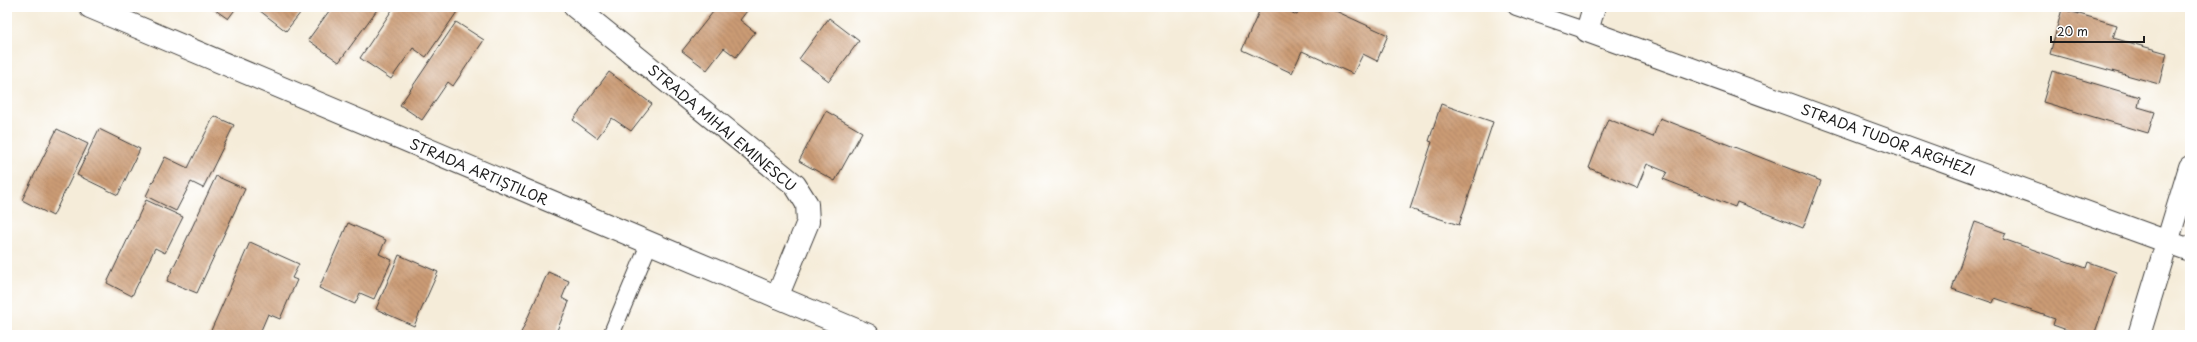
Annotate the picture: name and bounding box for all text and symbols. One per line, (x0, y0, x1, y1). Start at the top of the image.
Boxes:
scale bar (2051, 18, 2144, 44)
text: 20 m (2057, 22, 2088, 40)
street label: STRADA MIHAI EMINESCU (644, 59, 801, 196)
street label: STRADA TUDOR ARGHEZI (1798, 98, 1978, 181)
street label: STRADA ARTIȘTILOR (406, 133, 552, 210)

